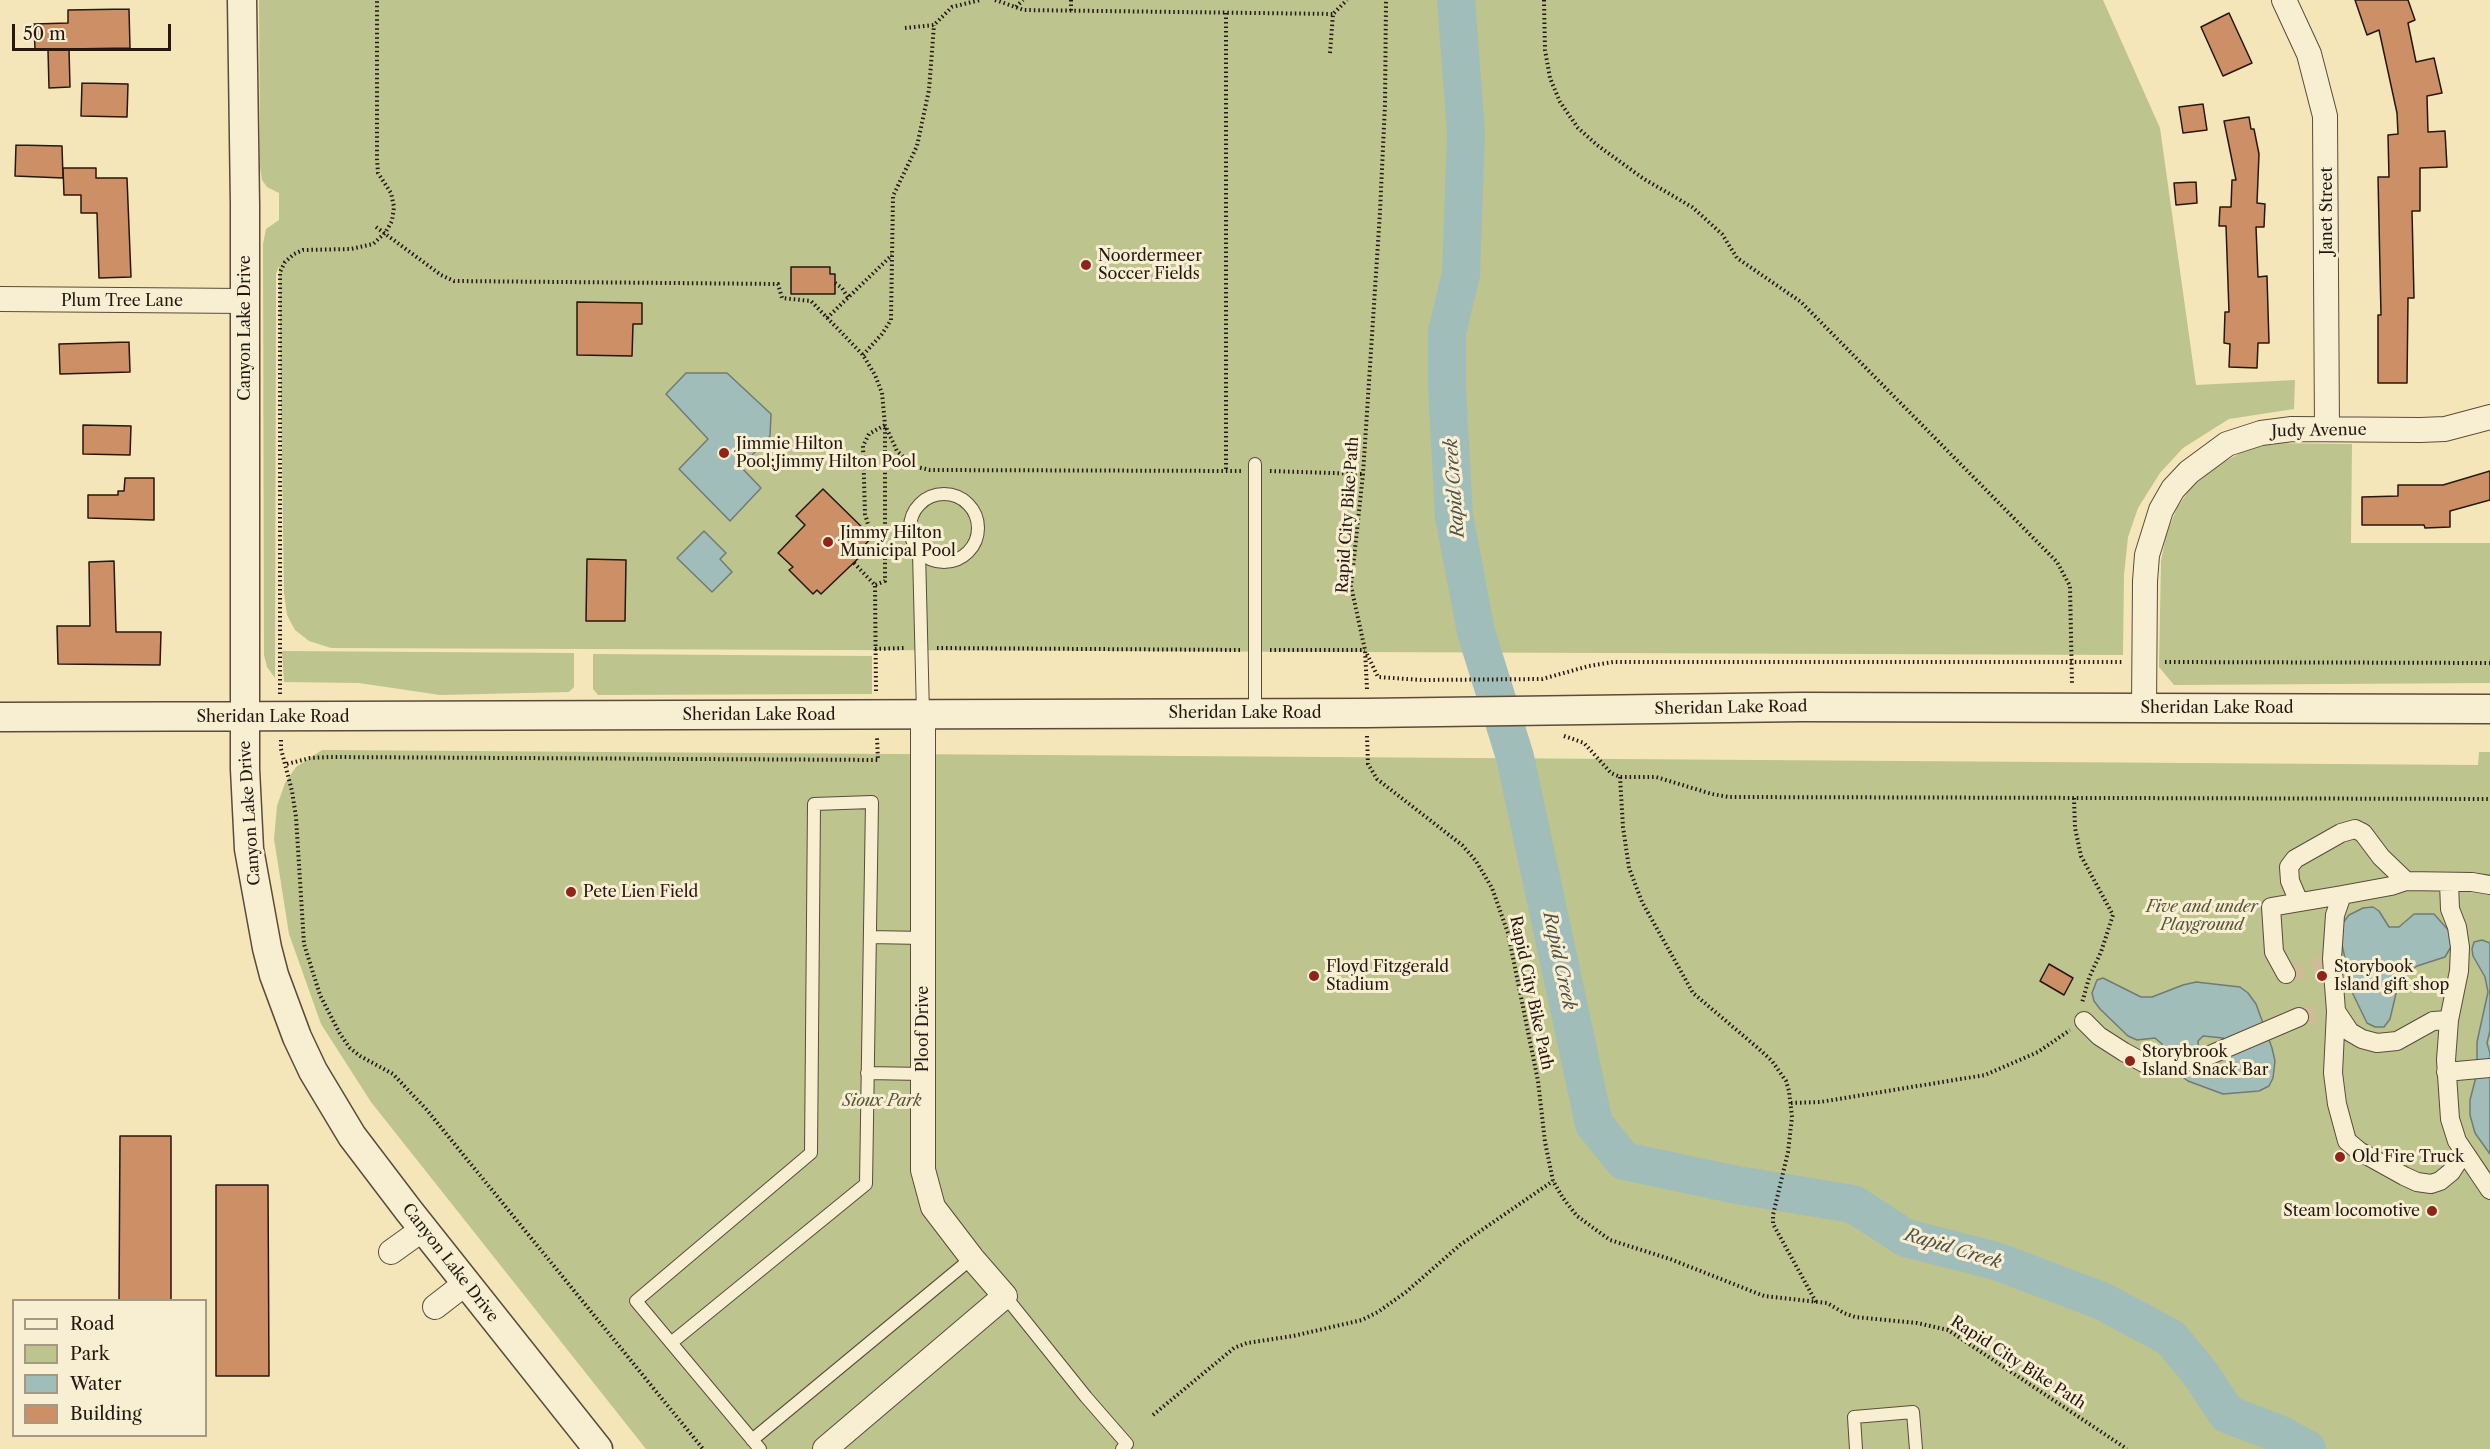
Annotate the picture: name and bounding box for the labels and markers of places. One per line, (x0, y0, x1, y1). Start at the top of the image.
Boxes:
place label: Noordermeer Soccer Fields (1098, 246, 1202, 284)
marker: Noordermeer Soccer Fields (1079, 258, 1093, 272)
place label: Jimmie Hilton Pool;Jimmy Hilton Pool (736, 434, 916, 472)
marker: Jimmie Hilton Pool;Jimmy Hilton Pool (717, 446, 731, 460)
place label: Jimmy Hilton Municipal Pool (840, 523, 956, 561)
marker: Jimmy Hilton Municipal Pool (821, 535, 835, 549)
place label: Pete Lien Field (583, 882, 698, 902)
marker: Pete Lien Field (564, 885, 578, 899)
place label: Floyd Fitzgerald Stadium (1326, 957, 1449, 995)
place label: Storybook Island gift shop (2334, 957, 2449, 995)
marker: Floyd Fitzgerald Stadium (1307, 969, 1321, 983)
marker: Storybook Island gift shop (2315, 969, 2329, 983)
place label: Storybrook Island Snack Bar (2142, 1042, 2268, 1080)
marker: Storybrook Island Snack Bar (2123, 1054, 2137, 1068)
place label: Old Fire Truck (2352, 1147, 2464, 1167)
marker: Old Fire Truck (2333, 1150, 2347, 1164)
place label: Steam locomotive (2283, 1201, 2420, 1221)
marker: Steam locomotive (2425, 1204, 2439, 1218)

